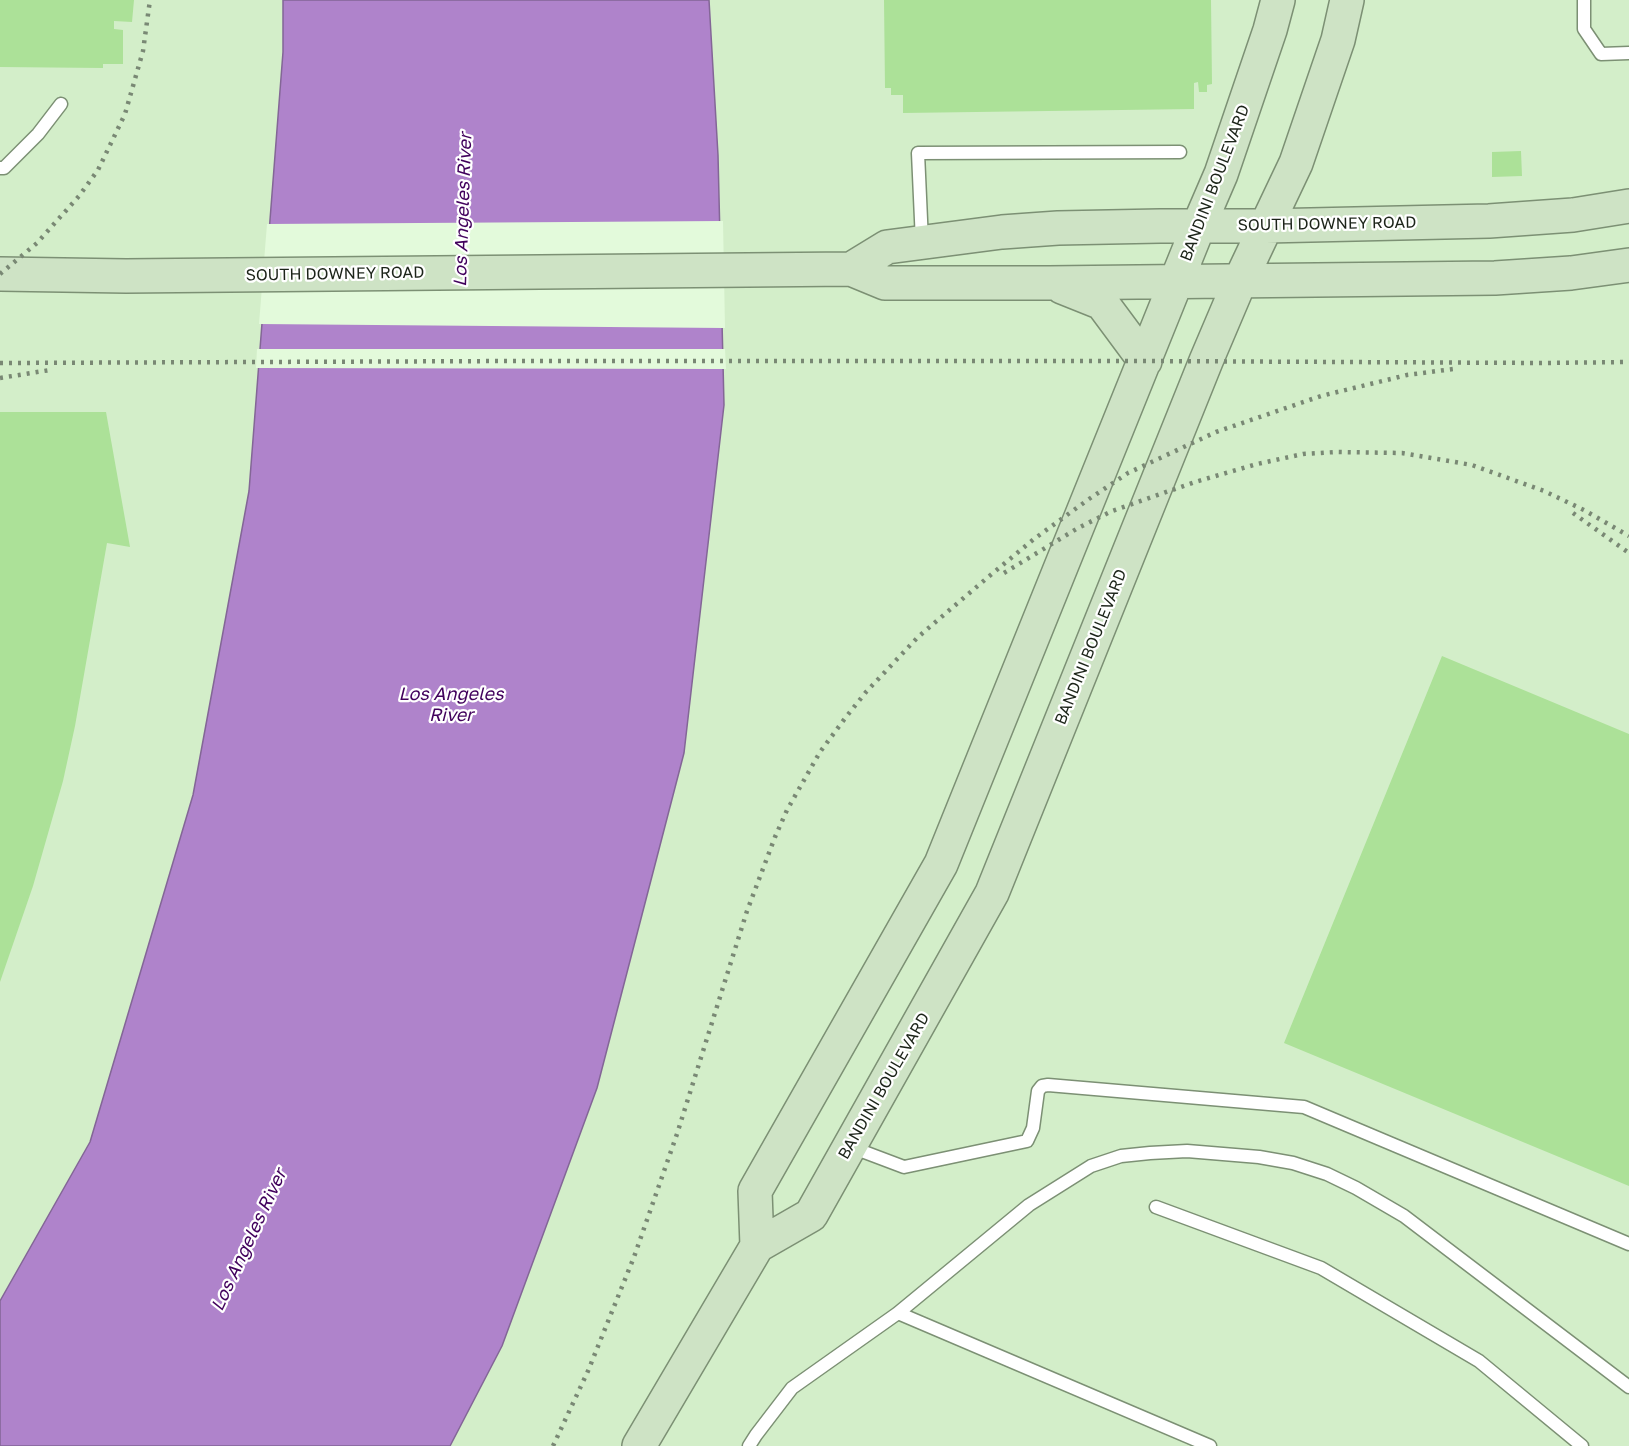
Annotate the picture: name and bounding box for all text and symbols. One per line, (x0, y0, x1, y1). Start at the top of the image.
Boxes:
street label: BANDINI BOULEVARD (1176, 102, 1254, 264)
water label: Los Angeles River (450, 133, 476, 287)
street label: SOUTH DOWNEY ROAD (1237, 213, 1417, 235)
street label: SOUTH DOWNEY ROAD (245, 263, 425, 285)
street label: BANDINI BOULEVARD (1051, 566, 1131, 728)
water label: Los Angeles River (398, 683, 504, 726)
street label: BANDINI BOULEVARD (834, 1009, 934, 1163)
water label: Los Angeles River (207, 1166, 291, 1314)

